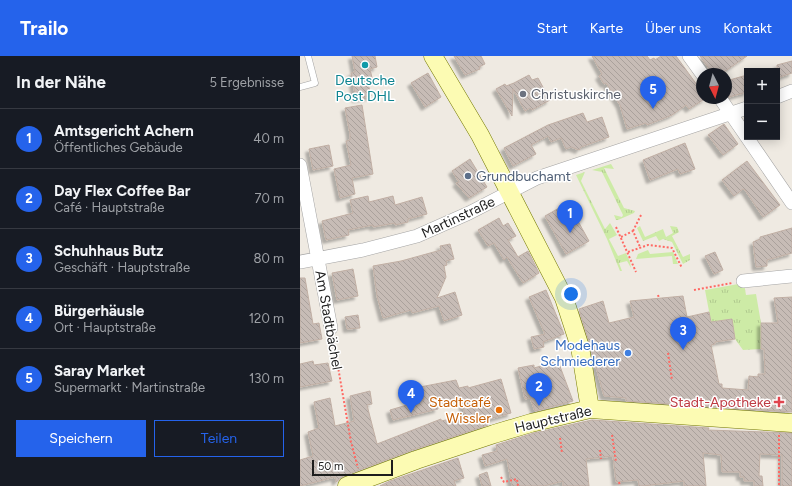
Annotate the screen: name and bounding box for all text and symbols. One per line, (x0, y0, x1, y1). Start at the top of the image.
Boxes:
text: Trailo (20, 17, 68, 40)
text: Start (537, 20, 568, 37)
text: Karte (590, 20, 623, 37)
text: Über uns (645, 20, 701, 37)
text: Kontakt (723, 20, 772, 37)
marker: Deutsche Post DHL (360, 60, 370, 70)
north arrow (696, 68, 732, 104)
map controls (744, 68, 780, 140)
button: + (744, 68, 780, 104)
text: In der Nähe (16, 72, 106, 92)
place label: Deutsche Post DHL (335, 72, 395, 105)
text: 5 Ergebnisse (209, 75, 284, 90)
pin: 5 (640, 76, 666, 109)
place label: Christuskirche (531, 86, 621, 103)
marker: Christuskirche (518, 89, 528, 99)
button: − (744, 104, 780, 140)
text: Amtsgericht Achern (54, 122, 194, 140)
text: 1 (26, 131, 32, 146)
text: 40 m (253, 131, 284, 146)
text: Öffentliches Gebäude (54, 140, 183, 155)
place label: Grundbuchamt (476, 168, 571, 185)
marker: Grundbuchamt (463, 171, 473, 181)
text: Day Flex Coffee Bar (54, 182, 190, 200)
text: 2 (25, 191, 33, 206)
text: 70 m (254, 191, 284, 206)
street label: Martinstraße (419, 193, 498, 242)
text: Café · Hauptstraße (54, 200, 164, 215)
pin: 1 (557, 200, 583, 233)
text: Schuhhaus Butz (54, 242, 163, 260)
text: 3 (25, 251, 33, 266)
text: 80 m (253, 251, 284, 266)
text: Geschäft · Hauptstraße (54, 260, 190, 275)
street label: Am Stadtbächel (311, 269, 346, 371)
your location (561, 284, 581, 304)
text: Bürgerhäusle (54, 302, 144, 320)
text: 4 (25, 311, 33, 326)
text: 120 m (249, 311, 284, 326)
pin: 3 (670, 317, 696, 350)
text: Ort · Hauptstraße (54, 320, 156, 335)
place label: Modehaus Schmiederer (540, 337, 620, 370)
marker: Modehaus Schmiederer (623, 348, 633, 358)
text: Saray Market (54, 362, 145, 380)
text: 5 (25, 371, 33, 386)
text: 130 m (249, 371, 284, 386)
pin: 2 (526, 373, 552, 406)
text: Supermarkt · Martinstraße (54, 380, 205, 395)
pin: 4 (398, 380, 424, 413)
place label: Stadtcafé Wissler (429, 394, 491, 427)
place label: Stadt-Apotheke (670, 394, 771, 411)
marker: Stadt-Apotheke (774, 397, 784, 407)
street label: Hauptstraße (513, 402, 593, 437)
marker: Stadtcafé Wissler (494, 405, 504, 415)
button: Speichern (16, 420, 146, 457)
button: Teilen (154, 420, 284, 457)
scale bar (312, 458, 393, 477)
text: 50 m (318, 460, 343, 473)

